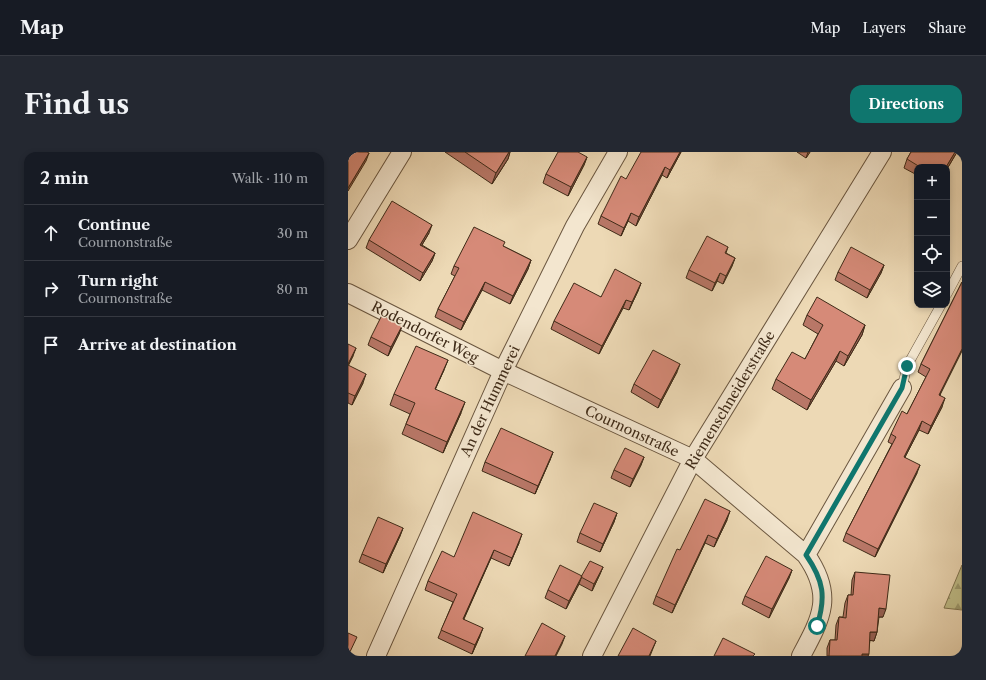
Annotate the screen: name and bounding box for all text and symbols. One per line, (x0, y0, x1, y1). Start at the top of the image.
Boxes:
text: Map (20, 16, 64, 39)
text: Map (810, 19, 840, 37)
text: Layers (862, 19, 906, 37)
text: Share (928, 19, 966, 37)
button: Directions (850, 85, 962, 123)
text: Find us (24, 87, 129, 121)
map controls (914, 164, 950, 308)
button: + (914, 164, 950, 200)
text: 2 min (40, 168, 89, 188)
text: Walk · 110 m (232, 170, 308, 186)
button: − (914, 200, 950, 236)
text: Continue (78, 215, 150, 234)
icon: ahead (40, 222, 62, 244)
text: 30 m (277, 225, 308, 241)
text: Cournonstraße (78, 234, 172, 250)
button: locate (914, 236, 950, 272)
text: Turn right (78, 271, 158, 290)
button: layers (914, 272, 950, 308)
icon: right (40, 278, 62, 300)
text: 80 m (276, 281, 308, 297)
text: Cournonstraße (78, 290, 172, 306)
street label: Rodendorfer Weg (368, 297, 482, 367)
street label: Riemenschneiderstraße (681, 327, 779, 473)
icon: arrive (40, 334, 62, 356)
text: Arrive at destination (78, 335, 237, 354)
street label: An der Hummerei (456, 342, 524, 460)
route end (898, 357, 916, 375)
street label: Cournonstraße (582, 401, 682, 461)
route start (808, 617, 826, 635)

